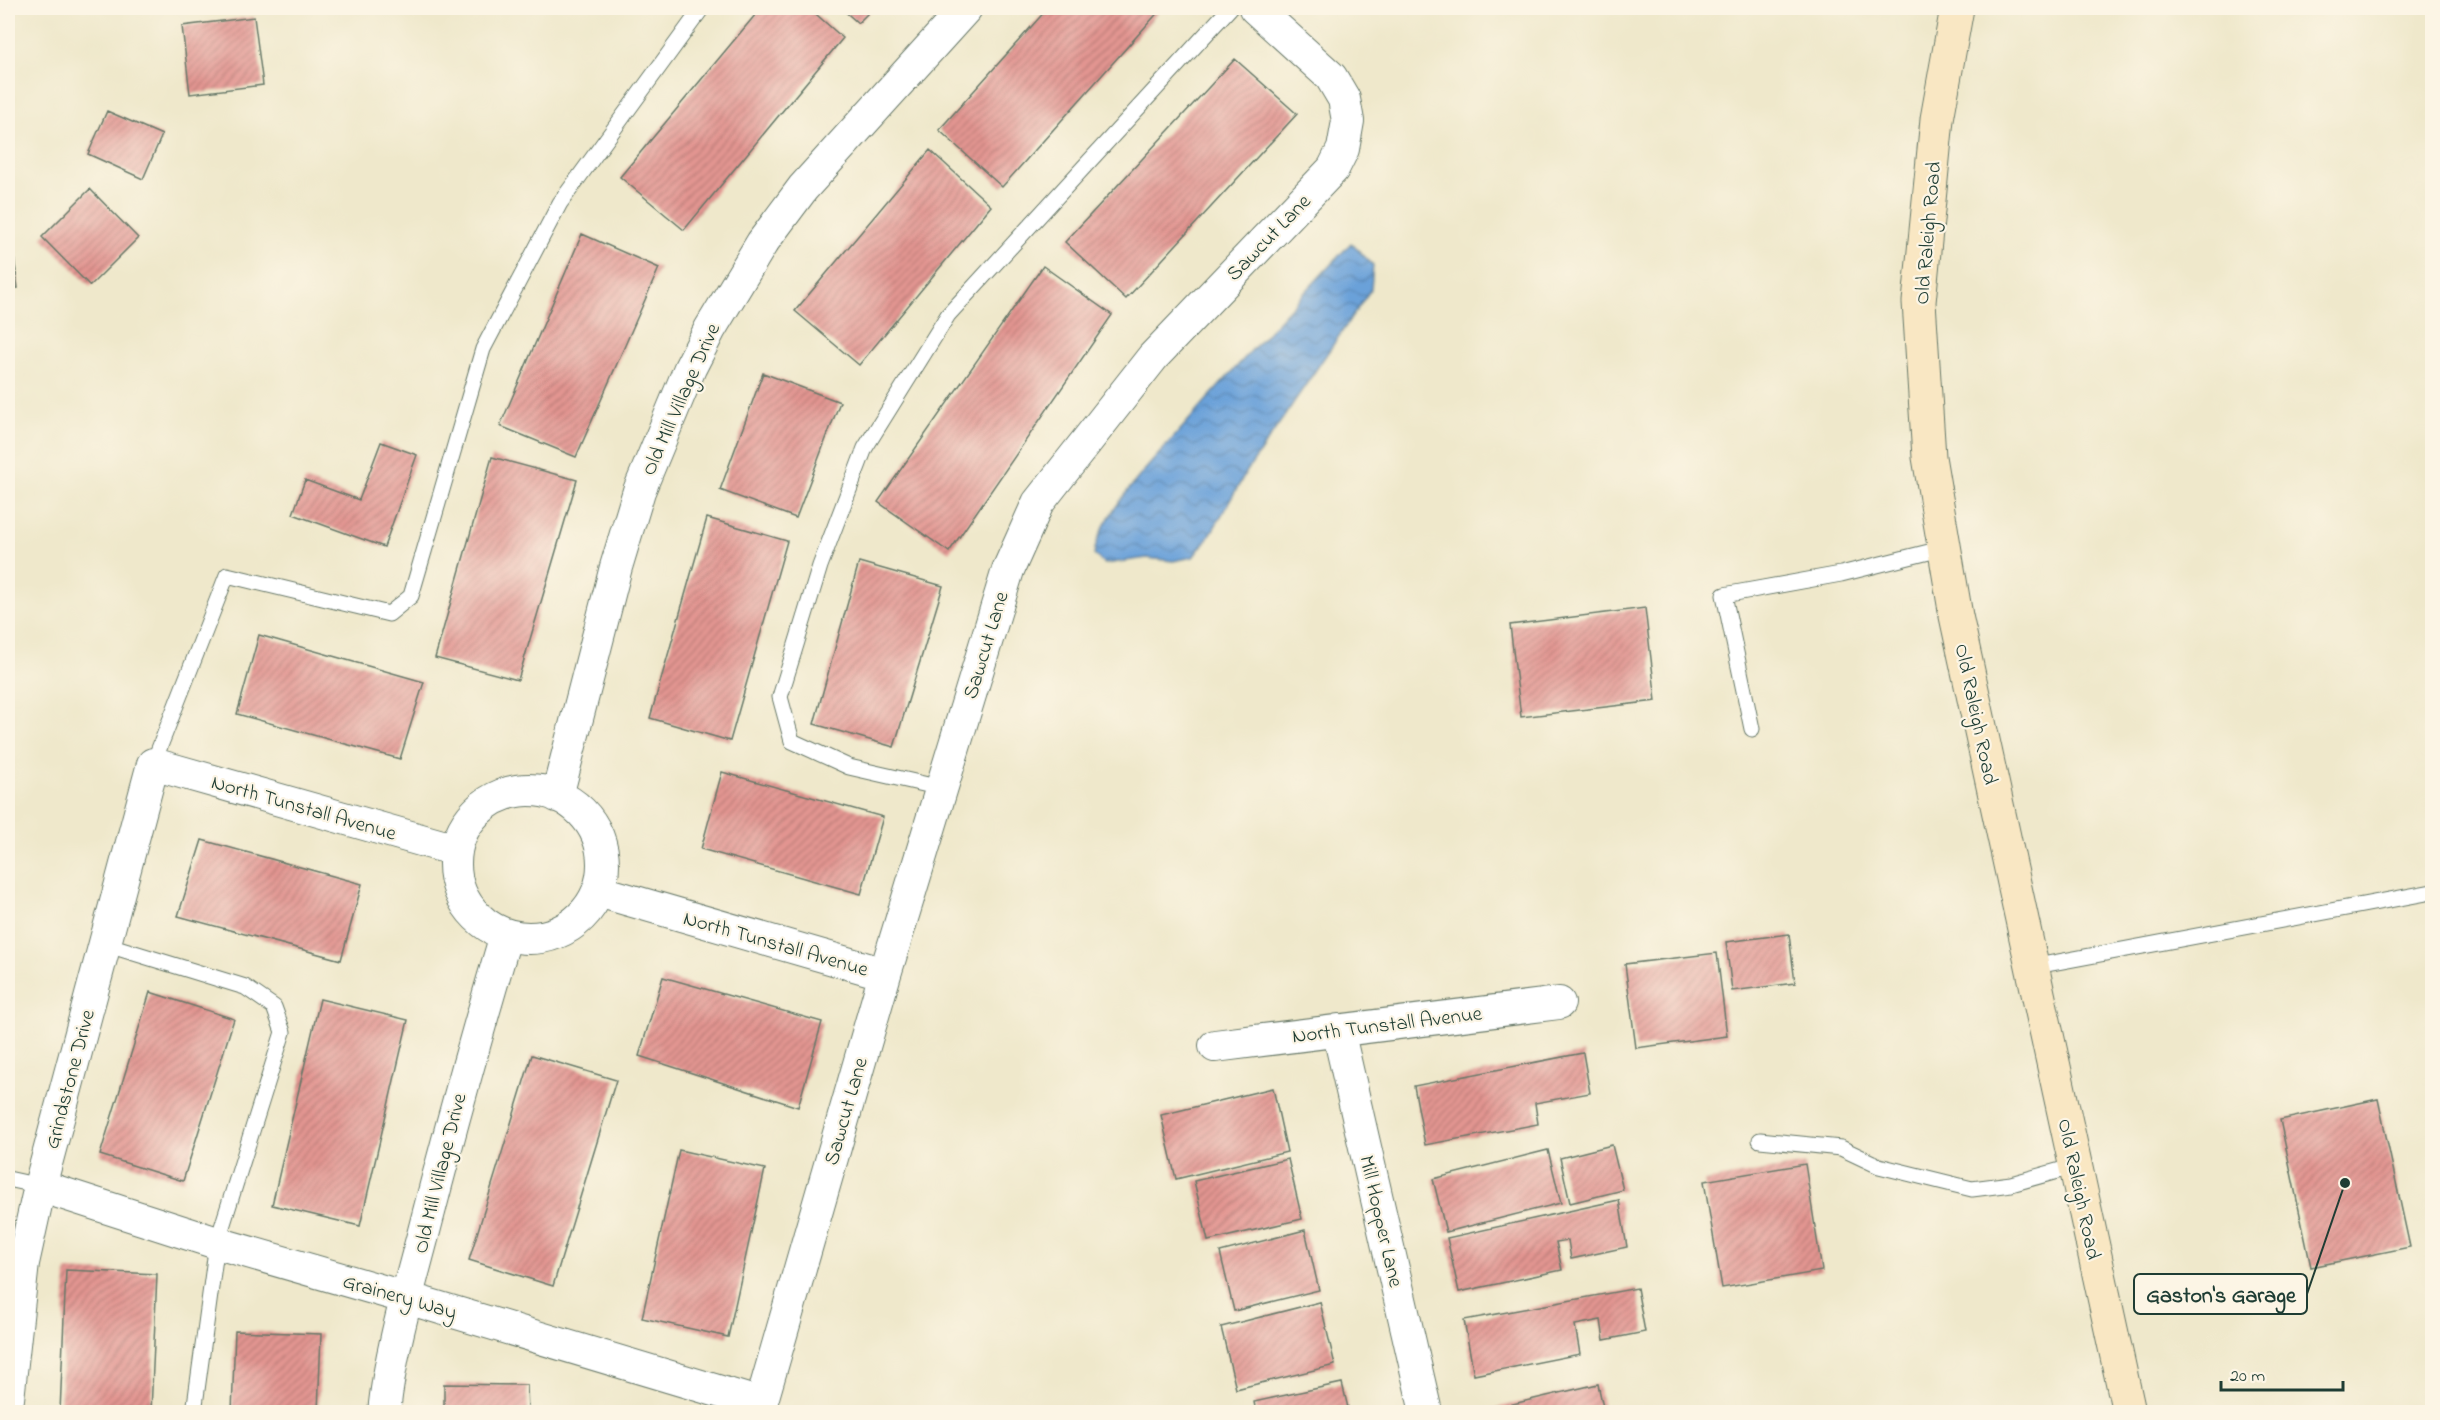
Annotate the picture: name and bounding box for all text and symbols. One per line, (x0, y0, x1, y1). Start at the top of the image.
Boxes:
street label: Old Raleigh Road (1908, 160, 1952, 306)
street label: Sawcut Lane (1220, 188, 1319, 289)
street label: Old Mill Village Drive (635, 318, 731, 482)
street label: Sawcut Lane (956, 588, 1018, 703)
street label: Old Raleigh Road (1943, 641, 2005, 788)
street label: North Tunstall Avenue (207, 768, 400, 850)
street label: North Tunstall Avenue (679, 904, 872, 986)
street label: North Tunstall Avenue (1291, 999, 1485, 1053)
street label: Grindstone Drive (38, 1006, 104, 1153)
street label: Sawcut Lane (817, 1054, 877, 1169)
street label: Old Mill Village Drive (407, 1090, 477, 1257)
street label: Old Raleigh Road (2046, 1116, 2108, 1263)
street label: Mill Hopper Lane (1350, 1152, 1410, 1291)
street label: Grainery Way (338, 1267, 460, 1330)
callout: Gaston's Garage (2134, 1274, 2307, 1314)
text: Gaston's Garage (2146, 1281, 2297, 1314)
scale bar (2221, 1354, 2342, 1392)
text: 20 m (2230, 1364, 2265, 1390)

